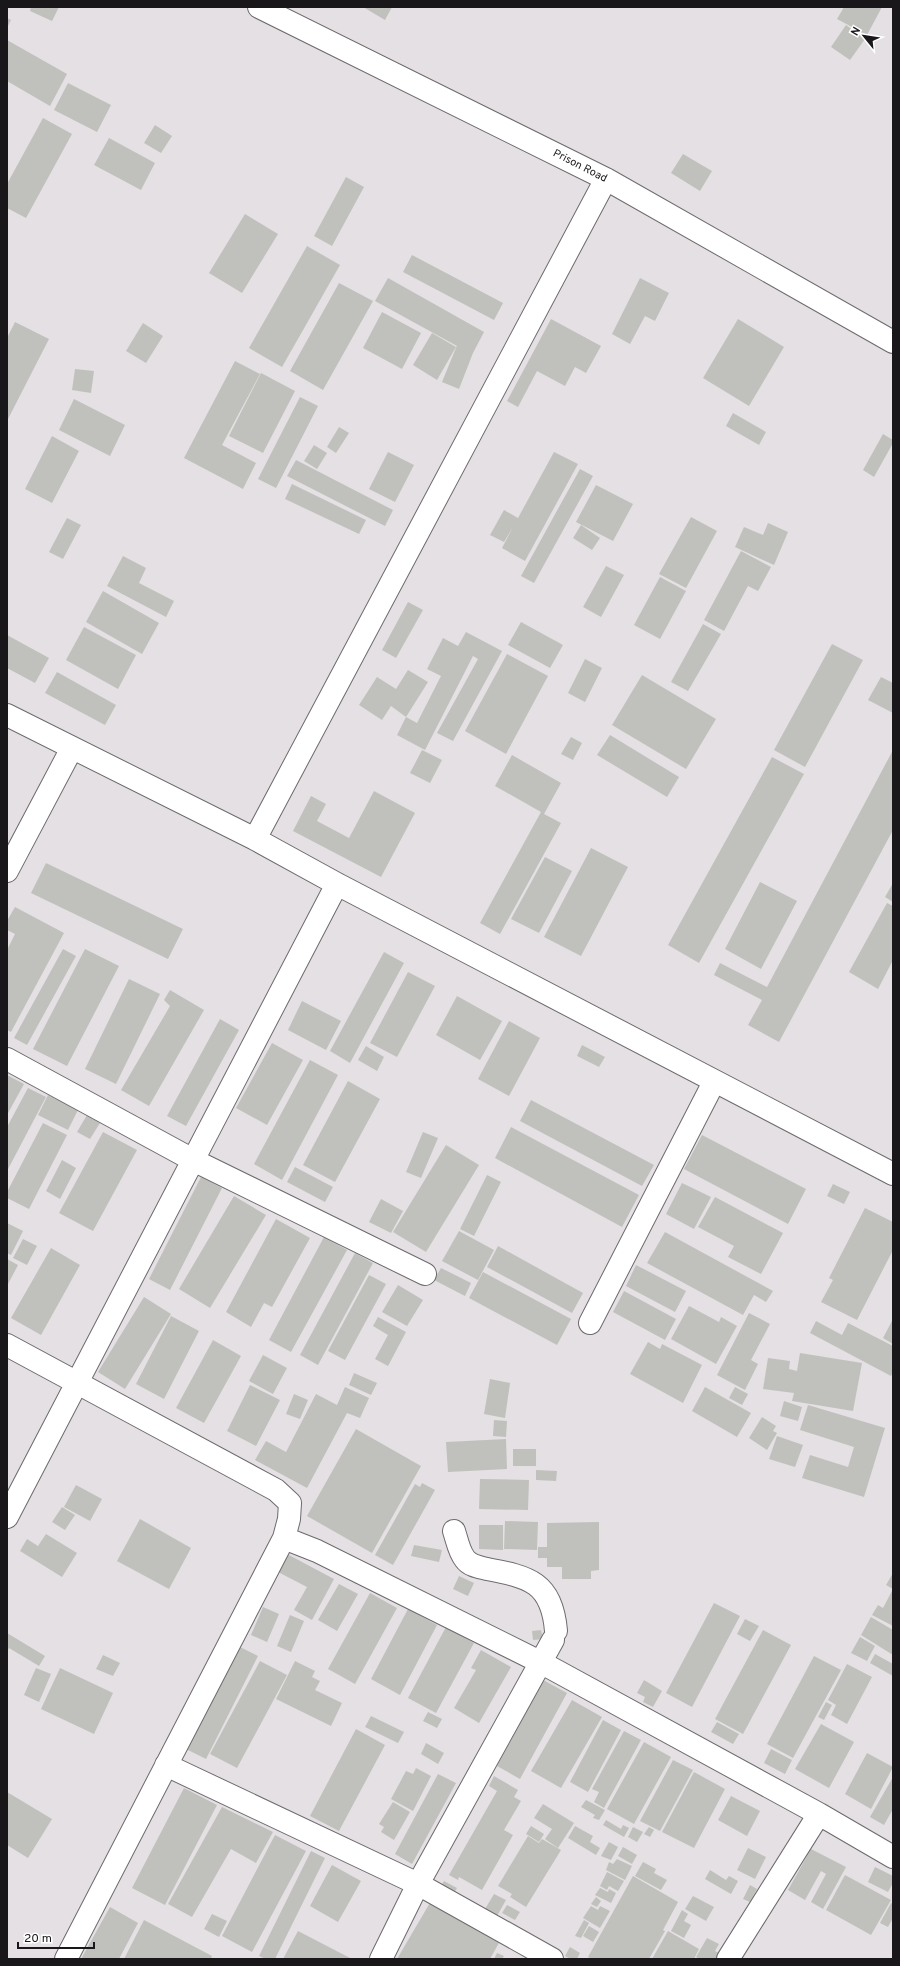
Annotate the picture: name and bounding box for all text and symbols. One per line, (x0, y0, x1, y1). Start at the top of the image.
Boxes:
north arrow (844, 16, 884, 56)
text: N (848, 25, 864, 38)
street label: Prison Road (550, 146, 610, 186)
scale bar (18, 1924, 94, 1950)
text: 20 m (24, 1931, 52, 1947)

